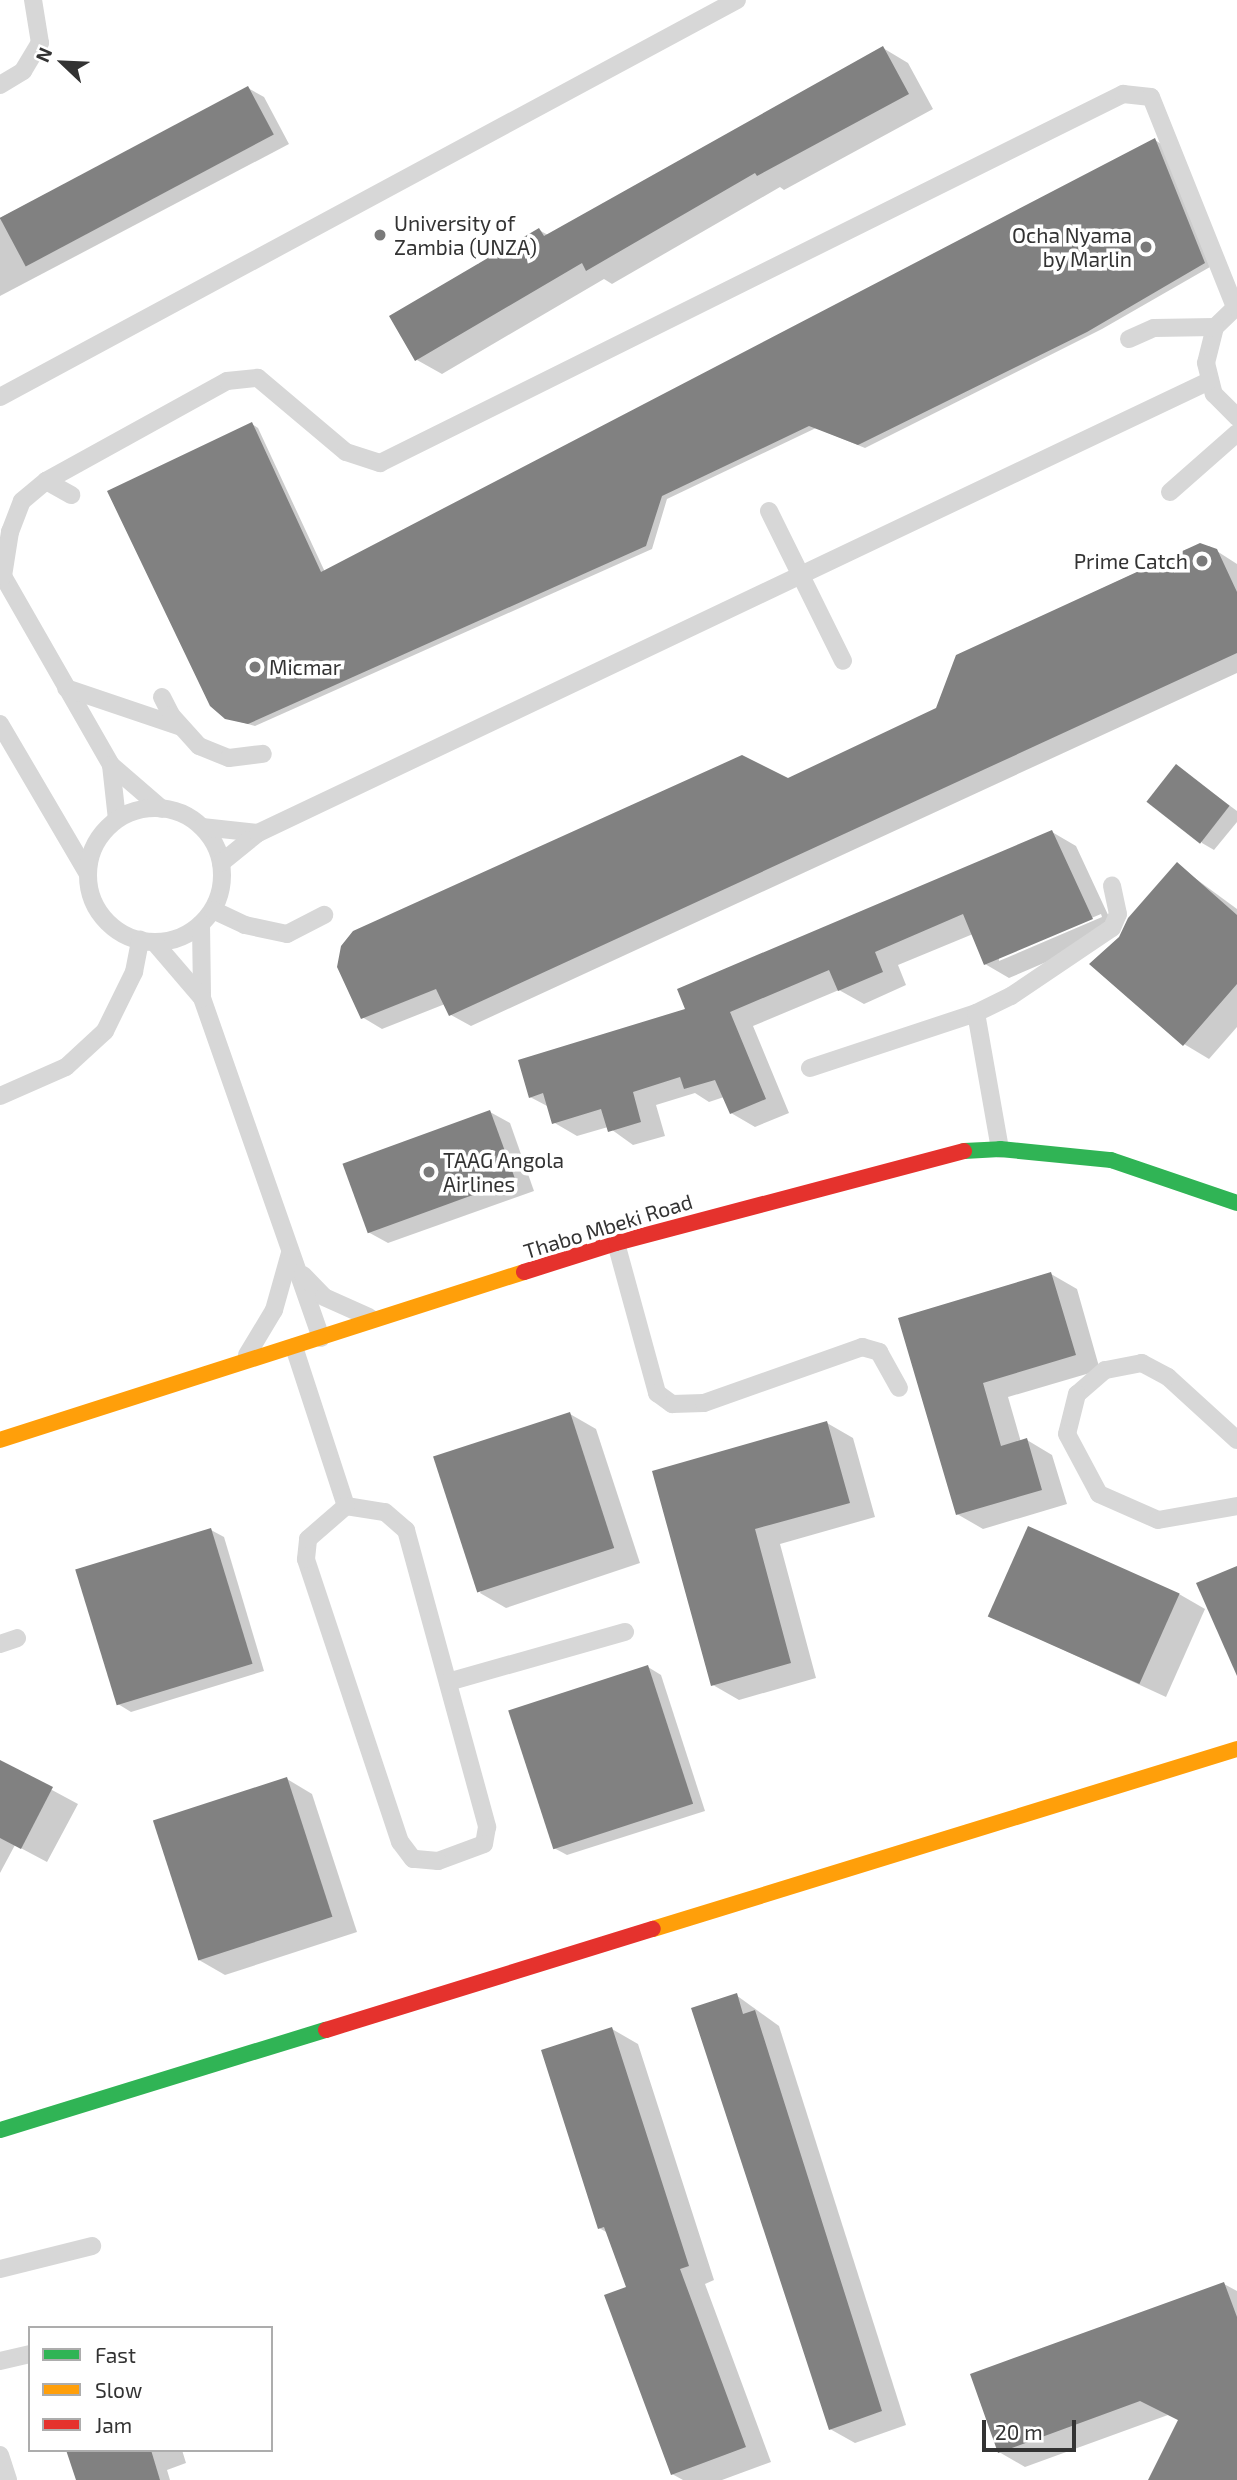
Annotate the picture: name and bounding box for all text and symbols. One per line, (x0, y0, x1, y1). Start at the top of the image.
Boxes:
north arrow (28, 28, 98, 98)
text: N (30, 44, 56, 65)
place label: University of Zambia (UNZA) (394, 210, 537, 260)
place label: Ocha Nyama by Marlin (1012, 222, 1132, 272)
marker: University of Zambia (UNZA) (372, 227, 388, 243)
marker: Ocha Nyama by Marlin (1138, 239, 1154, 255)
place label: Prime Catch (1074, 548, 1188, 574)
marker: Prime Catch (1194, 553, 1210, 569)
place label: Micmar (269, 654, 341, 680)
marker: Micmar (247, 659, 263, 675)
place label: TAAG Angola Airlines (443, 1147, 564, 1197)
marker: TAAG Angola Airlines (421, 1164, 437, 1180)
street label: Thabo Mbeki Road (521, 1188, 695, 1264)
legend (28, 2326, 273, 2452)
text: Fast (95, 2342, 136, 2367)
text: Slow (95, 2377, 142, 2402)
scale bar (985, 2406, 1080, 2450)
text: Jam (95, 2412, 132, 2437)
text: 20 m (995, 2419, 1043, 2444)

